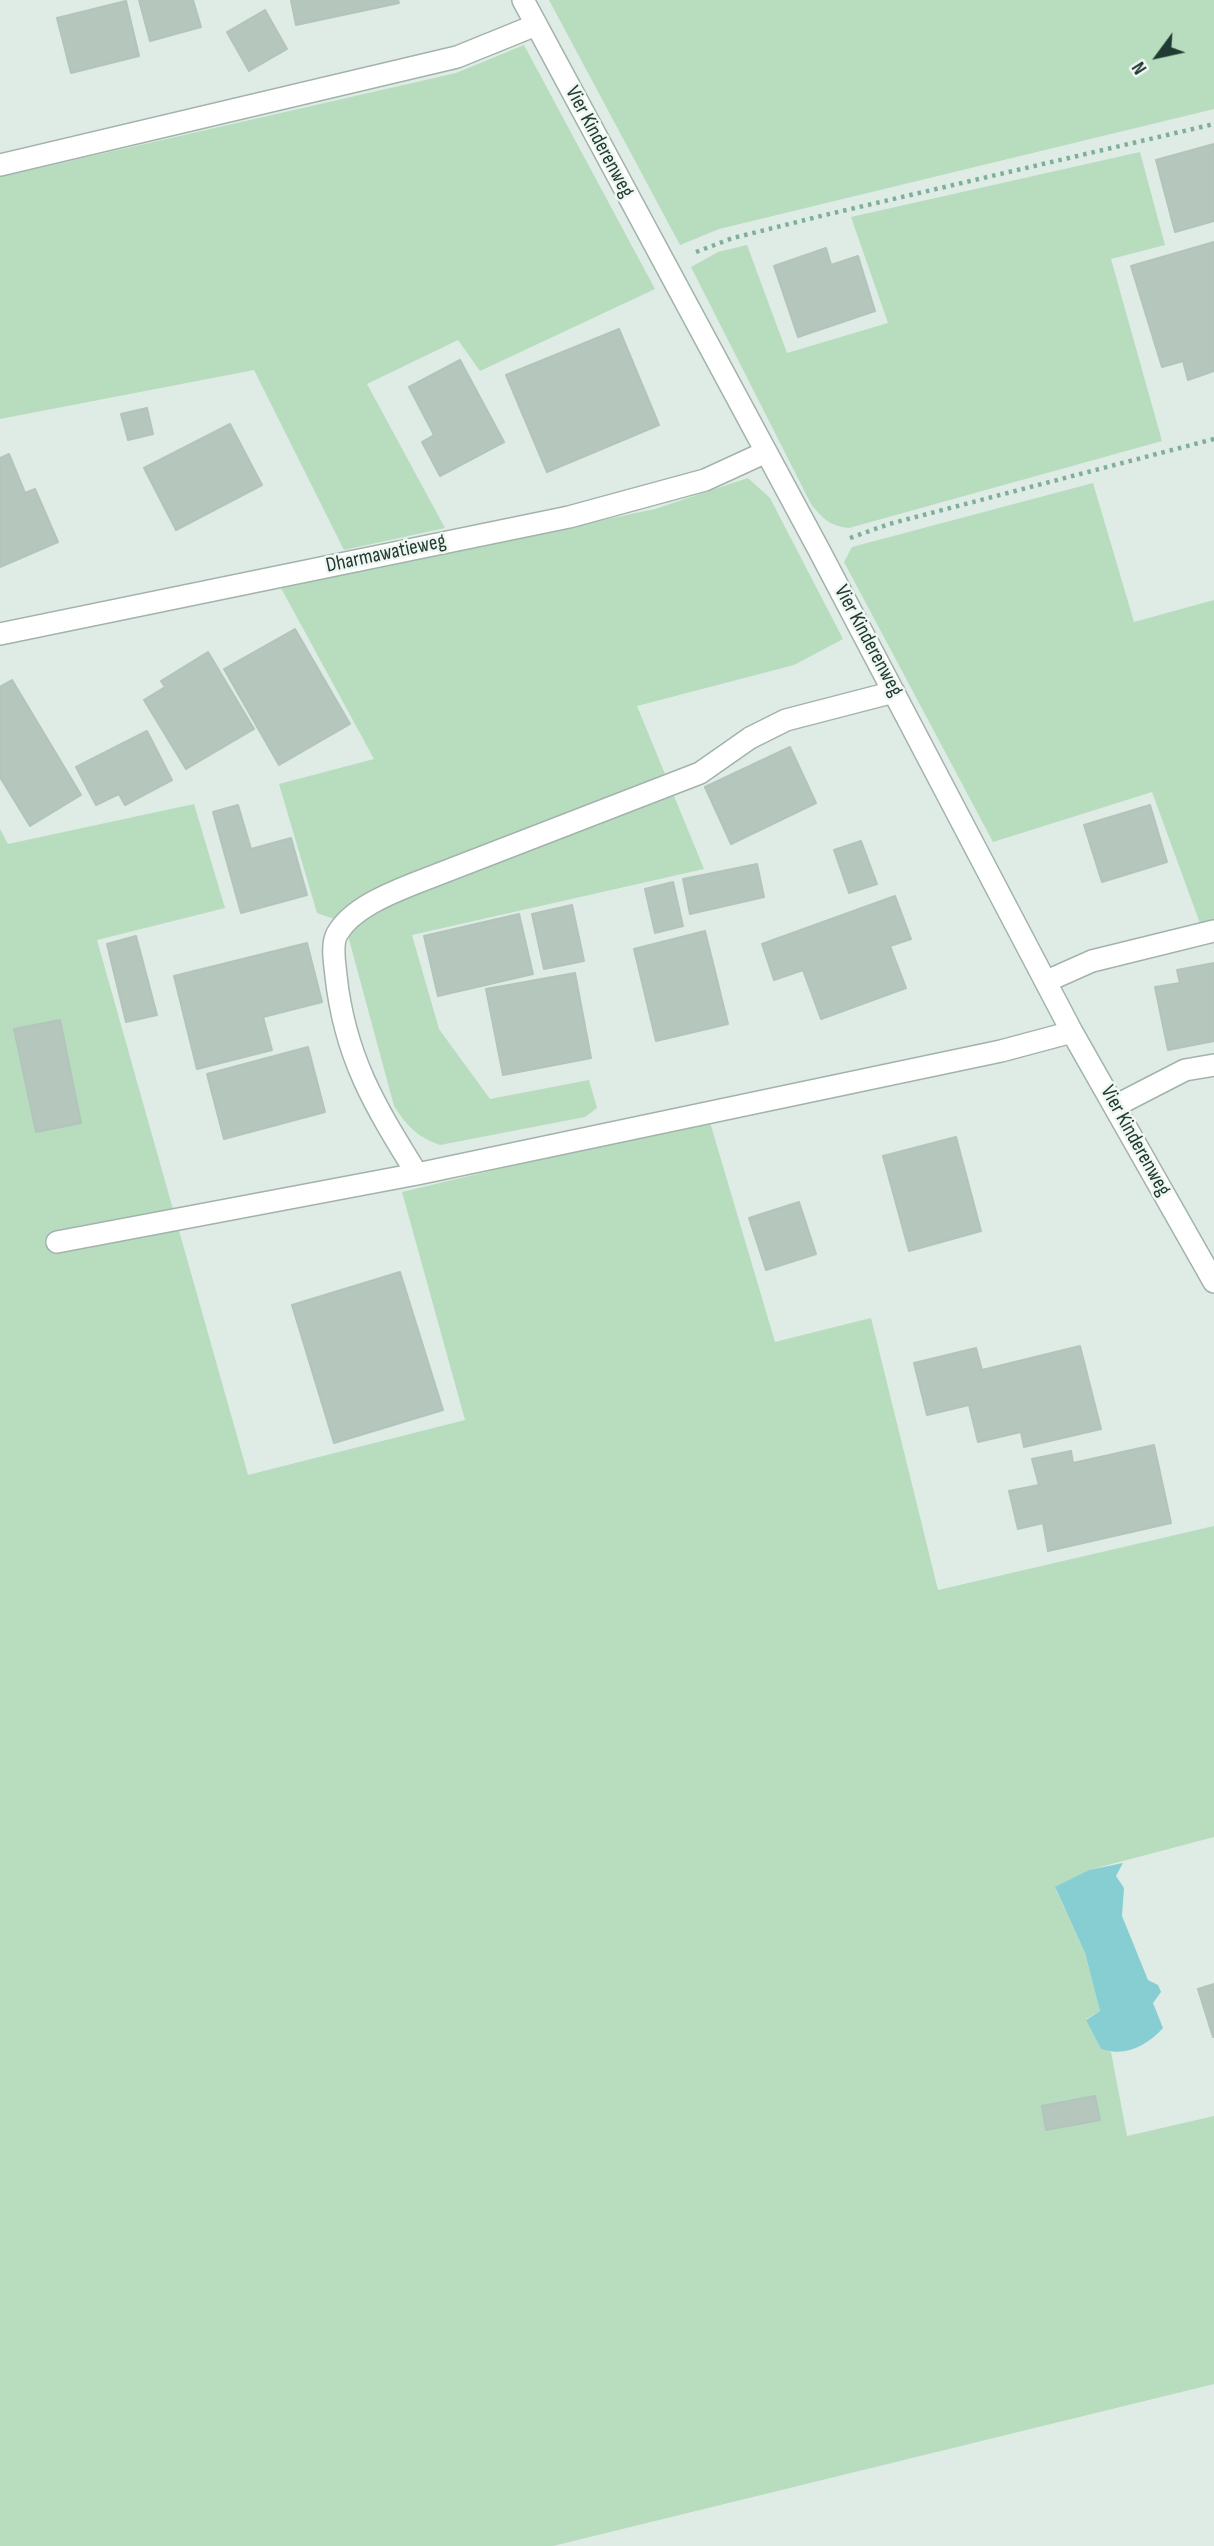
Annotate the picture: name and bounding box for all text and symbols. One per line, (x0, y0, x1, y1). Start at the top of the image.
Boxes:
north arrow (1123, 21, 1193, 91)
text: N (1128, 57, 1152, 78)
street label: Vier Kinderenweg (559, 82, 639, 202)
street label: Dharmawatieweg (324, 529, 448, 579)
street label: Vier Kinderenweg (828, 581, 908, 701)
street label: Vier Kinderenweg (1094, 1081, 1176, 1201)

